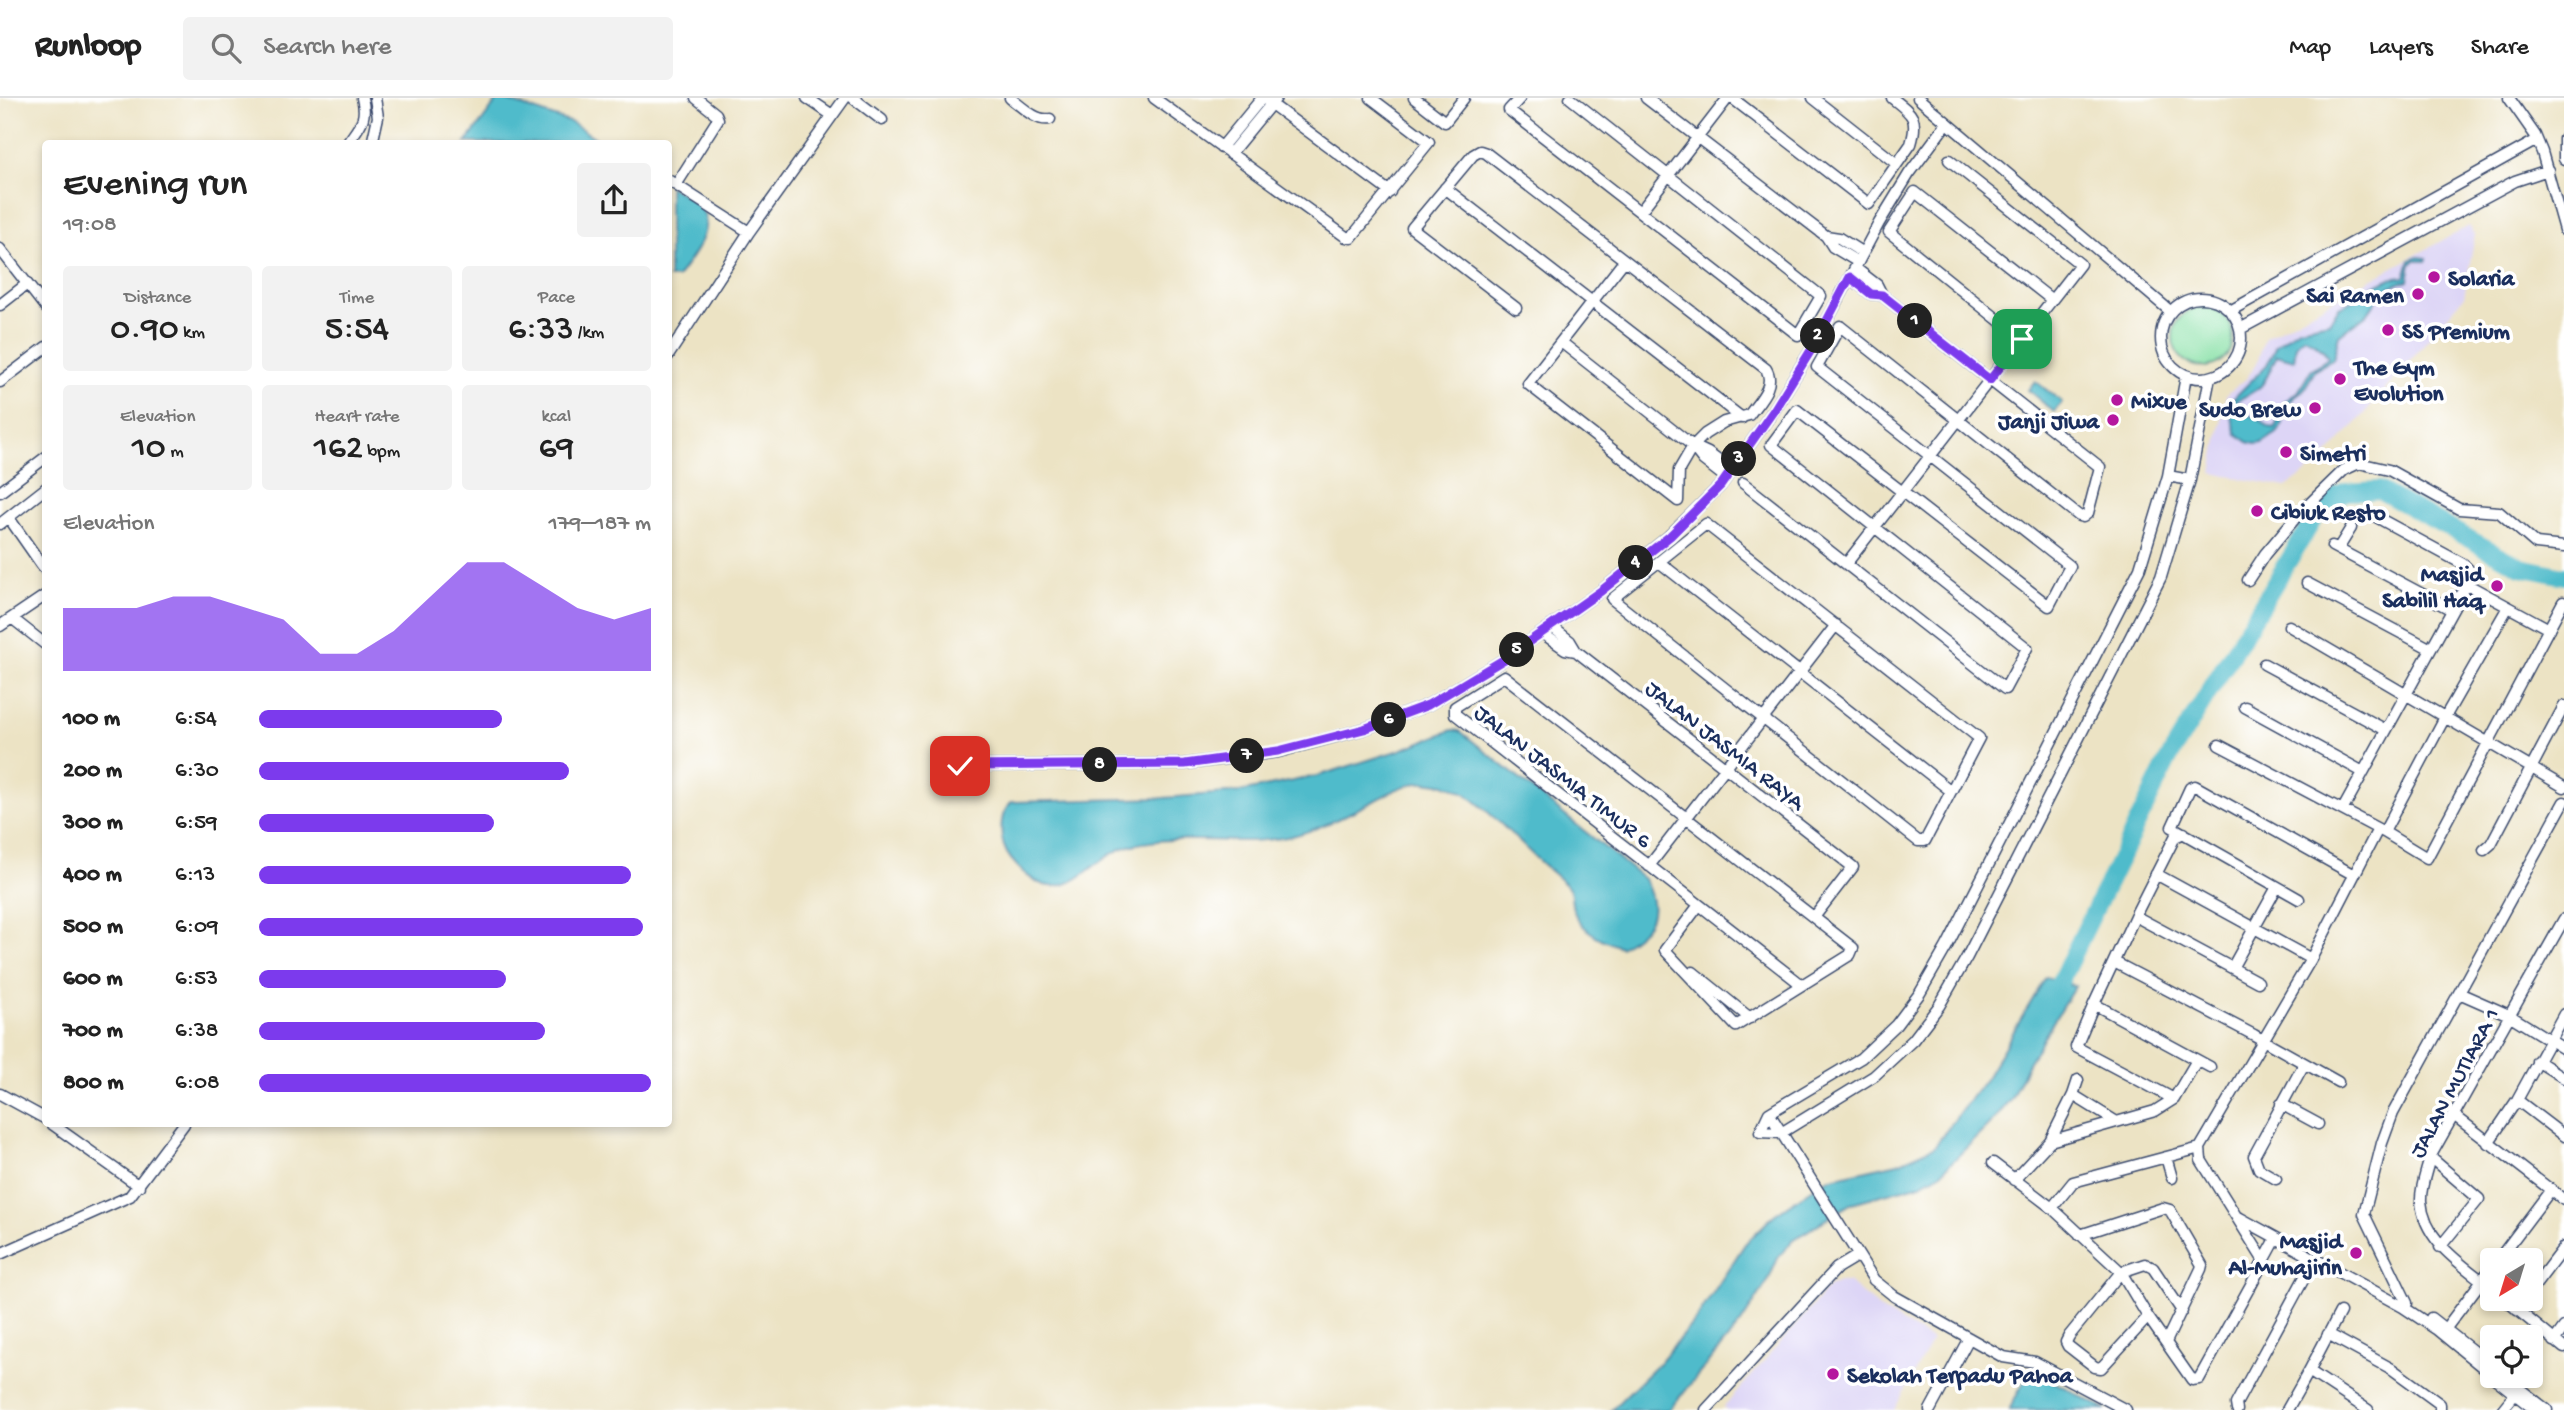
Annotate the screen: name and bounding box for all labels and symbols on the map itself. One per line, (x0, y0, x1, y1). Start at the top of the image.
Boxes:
place label: Solaria (2448, 267, 2516, 294)
marker: Solaria (2426, 269, 2442, 285)
place label: Sai Ramen (2306, 284, 2405, 311)
marker: Sai Ramen (2410, 286, 2426, 302)
pin: 1 (1898, 304, 1932, 339)
pin (1992, 309, 2052, 369)
pin: 2 (1800, 318, 1836, 354)
place label: SS Premium (2402, 320, 2511, 347)
marker: SS Premium (2380, 322, 2396, 338)
place label: The Gym Evolution (2352, 356, 2445, 409)
marker: The Gym Evolution (2332, 371, 2348, 387)
place label: Mixue (2131, 390, 2188, 417)
marker: Mixue (2109, 392, 2125, 408)
place label: Sudo Brew (2199, 398, 2302, 425)
marker: Sudo Brew (2307, 400, 2323, 416)
place label: Janji Jiwa (1997, 410, 2100, 437)
marker: Janji Jiwa (2105, 412, 2121, 428)
pin: 3 (1722, 442, 1756, 476)
place label: Simetri (2300, 442, 2366, 469)
marker: Simetri (2278, 444, 2294, 460)
place label: Cibiuk Resto (2271, 501, 2386, 528)
marker: Cibiuk Resto (2249, 503, 2265, 519)
pin: 4 (1618, 546, 1654, 580)
place label: Masjid Sabilil Haq (2382, 563, 2487, 616)
marker: Masjid Sabilil Haq (2489, 578, 2505, 594)
pin: 5 (1500, 632, 1534, 668)
street label: JALAN JASMIA RAYA (1639, 676, 1810, 818)
street label: JALAN JASMIA TIMUR 6 (1468, 700, 1656, 856)
pin: 6 (1372, 702, 1406, 738)
pin (930, 736, 990, 796)
pin: 7 (1230, 738, 1264, 774)
pin: 8 (1082, 748, 1118, 782)
street label: JALAN MUTIARA 1 (2405, 1004, 2507, 1163)
place label: Masjid Al-Muhajirin (2228, 1230, 2345, 1283)
marker: Masjid Al-Muhajirin (2348, 1245, 2364, 1261)
north arrow (2480, 1248, 2543, 1311)
place label: Sekolah Terpadu Pahoa (1847, 1364, 2074, 1391)
marker: Sekolah Terpadu Pahoa (1825, 1366, 1841, 1382)

